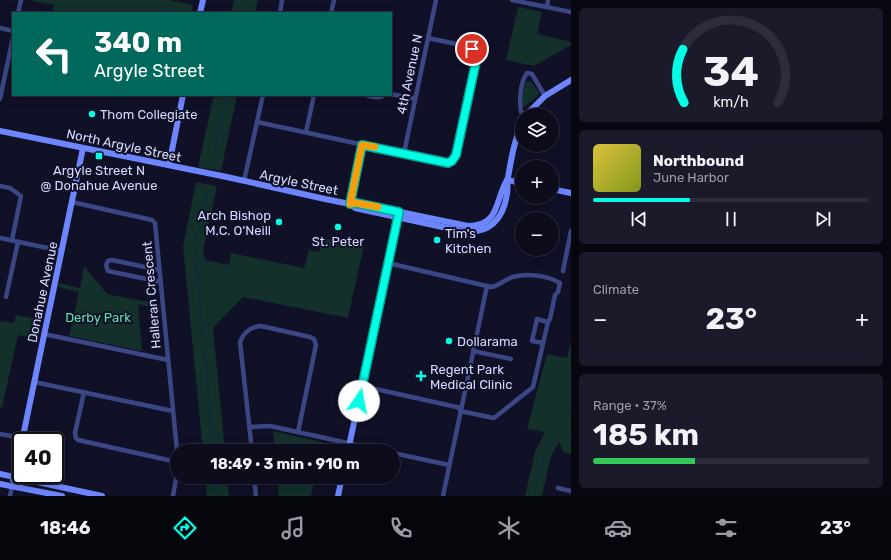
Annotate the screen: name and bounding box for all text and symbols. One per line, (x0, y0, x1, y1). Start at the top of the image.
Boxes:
text: 340 m (94, 26, 182, 59)
icon: left (28, 28, 80, 80)
pin (455, 32, 489, 66)
street label: 4th Avenue N (394, 33, 425, 116)
icon: arrive (461, 38, 483, 60)
text: 34 (703, 47, 759, 96)
text: Argyle Street (94, 60, 204, 82)
text: km/h (713, 94, 749, 111)
place label: Thom Collegiate (100, 107, 198, 123)
map controls (515, 108, 559, 256)
button: layers (515, 108, 559, 152)
marker: Thom Collegiate (87, 109, 97, 119)
street label: North Argyle Street (65, 126, 183, 166)
marker: Argyle Street N @ Donahue Avenue (94, 151, 104, 161)
text: Northbound (653, 152, 744, 170)
button: + (515, 160, 559, 204)
place label: Argyle Street N @ Donahue Avenue (41, 163, 157, 193)
street label: Argyle Street (258, 167, 339, 199)
text: June Harbor (653, 170, 729, 185)
place label: Arch Bishop M.C. O'Neill (198, 208, 271, 238)
icon: previous (628, 208, 650, 230)
icon: pause (720, 208, 742, 230)
icon: next (812, 208, 834, 230)
button: − (515, 212, 559, 256)
marker: Arch Bishop M.C. O'Neill (274, 217, 284, 227)
marker: St. Peter (333, 222, 343, 232)
place label: Tim's Kitchen (445, 226, 491, 256)
place label: St. Peter (312, 234, 364, 249)
marker: Tim's Kitchen (432, 235, 442, 245)
street label: Donahue Avenue (24, 240, 61, 344)
street label: Halleran Crescent (139, 241, 164, 349)
text: Climate (593, 282, 639, 297)
text: 23° (705, 301, 757, 337)
text: − (593, 306, 607, 333)
text: + (855, 306, 869, 333)
park label: Derby Park (65, 310, 131, 325)
place label: Dollarama (457, 334, 518, 349)
marker: Dollarama (444, 336, 454, 346)
place label: Regent Park Medical Clinic (430, 362, 512, 392)
marker: Regent Park Medical Clinic (415, 370, 427, 382)
position arrow (338, 380, 380, 422)
text: Range · 37% (593, 398, 667, 413)
text: 185 km (593, 417, 699, 453)
speed limit sign: 40 (12, 432, 64, 484)
text: 18:49 · 3 min · 910 m (210, 455, 360, 473)
icon: directions (171, 514, 199, 542)
icon: music (279, 514, 307, 542)
icon: phone (387, 514, 415, 542)
icon: climate (495, 514, 523, 542)
icon: car (604, 514, 632, 542)
icon: filters (712, 514, 740, 542)
text: 18:46 (40, 517, 91, 539)
text: 23° (820, 517, 851, 539)

